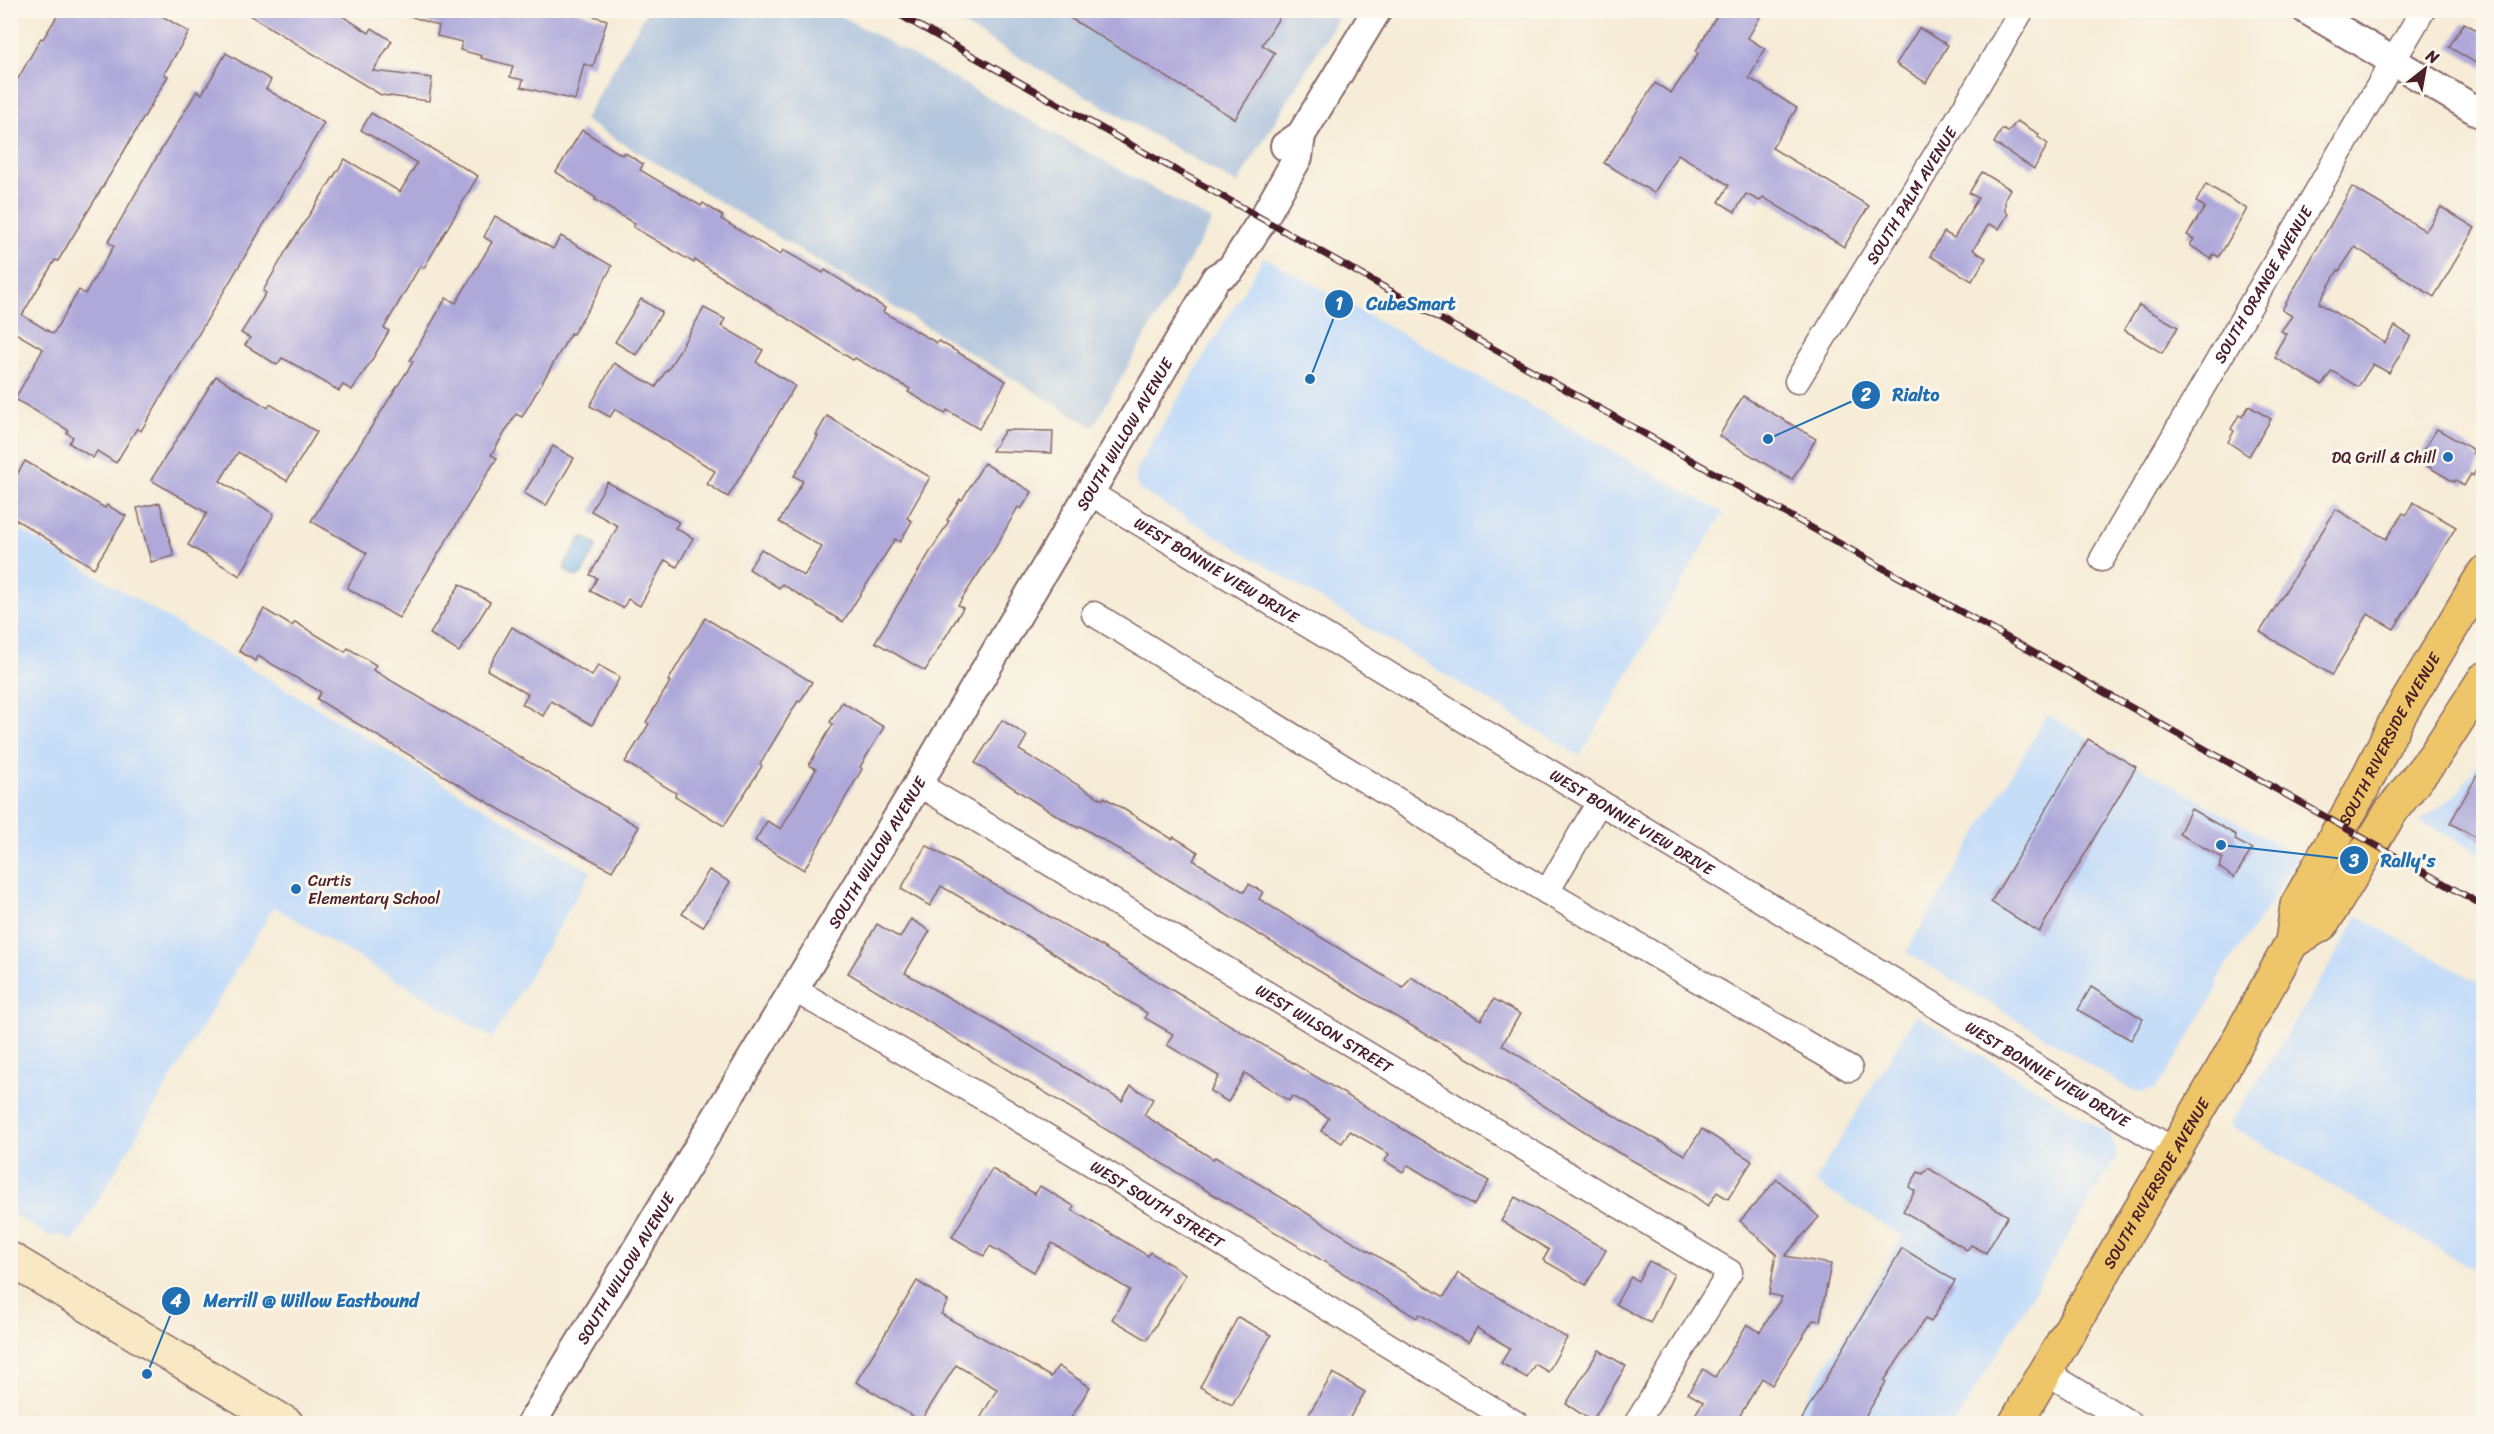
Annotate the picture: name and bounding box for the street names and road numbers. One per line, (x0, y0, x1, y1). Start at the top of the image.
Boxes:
street label: SOUTH PALM AVENUE (1858, 120, 1965, 270)
street label: SOUTH ORANGE AVENUE (2205, 199, 2321, 369)
street label: SOUTH WILLOW AVENUE (1068, 351, 1181, 516)
street label: WEST BONNIE VIEW DRIVE (1128, 508, 1306, 632)
street label: SOUTH RIVERSIDE AVENUE (2330, 646, 2449, 831)
street label: WEST BONNIE VIEW DRIVE (1544, 760, 1721, 884)
street label: SOUTH WILLOW AVENUE (819, 770, 935, 934)
street label: WEST WILSON STREET (1250, 975, 1400, 1082)
street label: WEST BONNIE VIEW DRIVE (1960, 1013, 2137, 1136)
street label: SOUTH RIVERSIDE AVENUE (2094, 1091, 2218, 1274)
street label: WEST SOUTH STREET (1084, 1152, 1231, 1257)
street label: SOUTH WILLOW AVENUE (568, 1186, 683, 1350)

